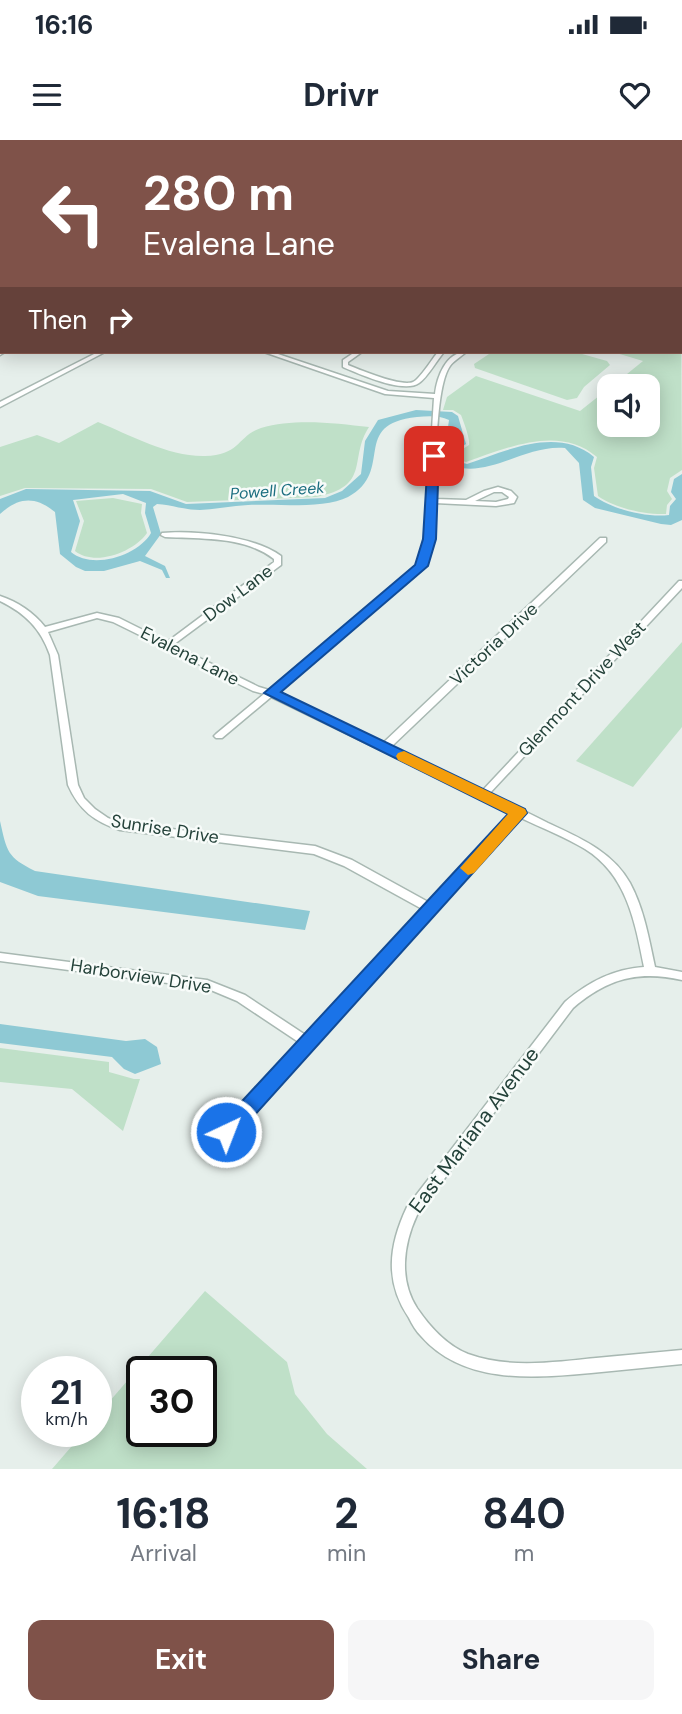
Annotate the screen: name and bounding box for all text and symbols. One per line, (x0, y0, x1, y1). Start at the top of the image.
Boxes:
text: 16:16 (35, 8, 94, 42)
text: Drivr (303, 74, 379, 116)
icon: menu (28, 76, 66, 114)
icon: heart (616, 76, 654, 114)
text: 280 m (143, 161, 294, 225)
icon: left (28, 168, 119, 259)
text: Evalena Lane (143, 223, 335, 265)
icon: right (101, 301, 139, 339)
text: Then (28, 303, 87, 337)
map controls (597, 374, 660, 437)
button: sound (597, 374, 660, 437)
pin (404, 426, 464, 486)
icon: arrive (415, 437, 453, 475)
water label: Powell Creek (229, 477, 326, 504)
street label: Dow Lane (198, 559, 278, 627)
street label: Victoria Drive (445, 597, 543, 691)
street label: Glenmont Drive West (513, 616, 651, 762)
street label: Evalena Lane (136, 621, 244, 691)
street label: Sunrise Drive (109, 809, 221, 849)
street label: Harborview Drive (69, 953, 213, 999)
street label: East Mariana Avenue (402, 1041, 546, 1219)
position arrow (189, 1095, 263, 1169)
speed limit sign: 30 (126, 1356, 217, 1447)
text: 21 (50, 1369, 83, 1415)
text: km/h (45, 1407, 88, 1431)
text: 16:18 (116, 1486, 211, 1541)
text: 2 (334, 1486, 359, 1541)
text: 840 (482, 1486, 566, 1541)
text: Arrival (130, 1538, 197, 1568)
text: min (327, 1538, 366, 1568)
text: m (514, 1538, 534, 1568)
button: Exit (28, 1620, 334, 1700)
button: Share (348, 1620, 654, 1700)

